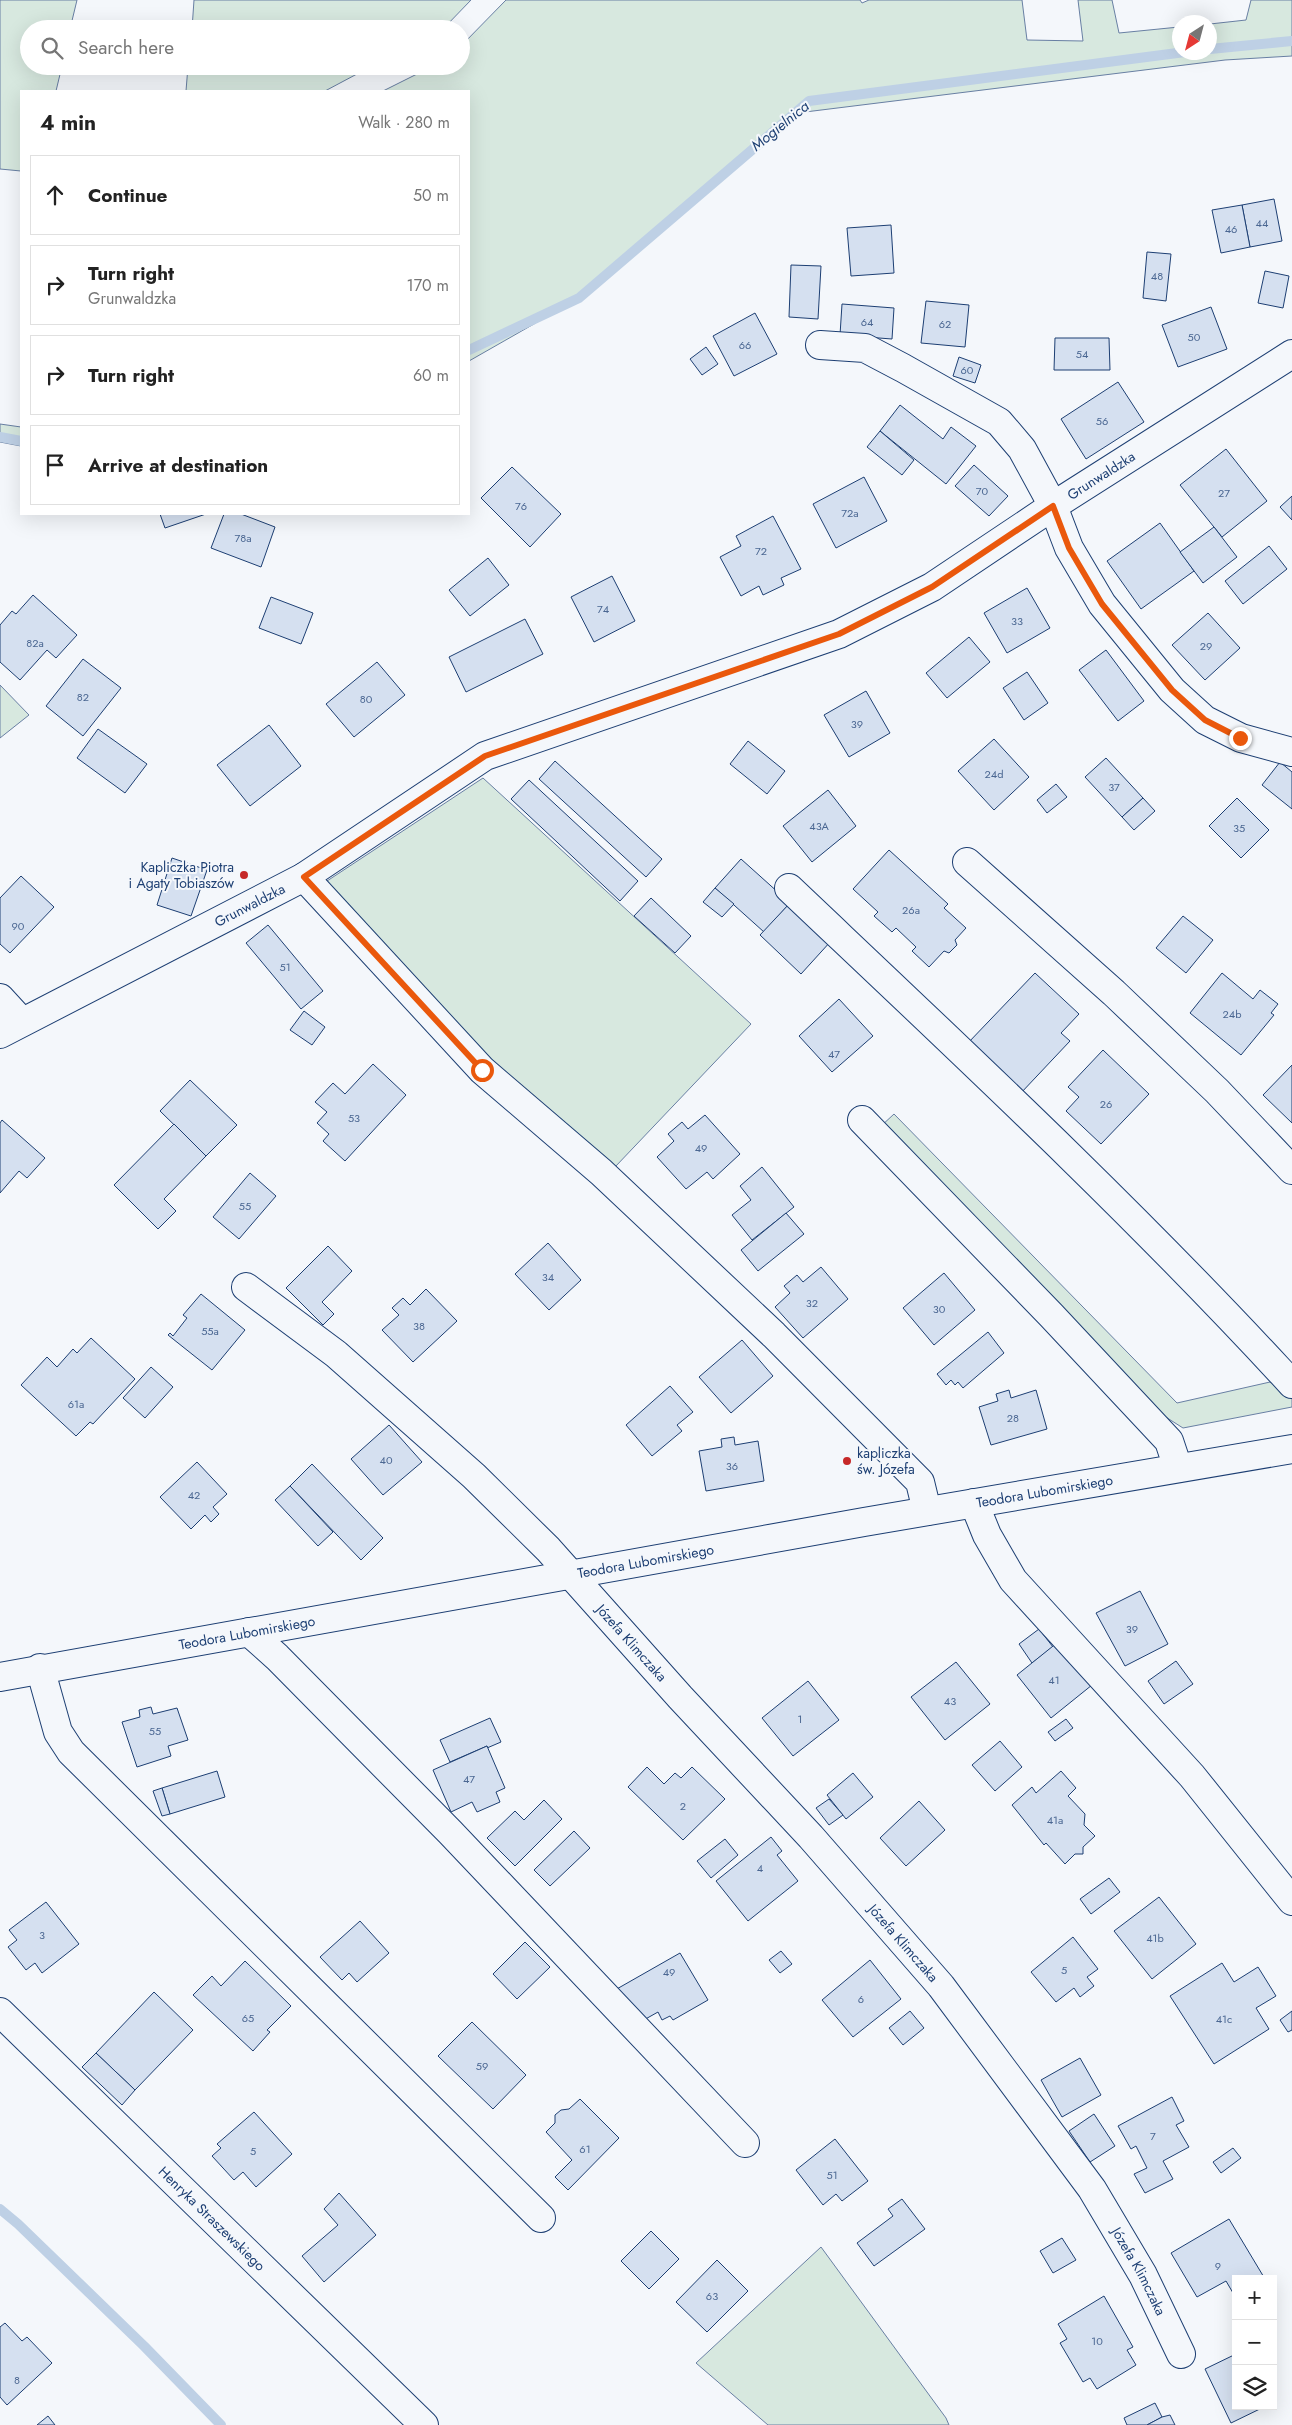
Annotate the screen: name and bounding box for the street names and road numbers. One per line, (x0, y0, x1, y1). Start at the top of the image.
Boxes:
street label: Grunwaldzka (1063, 446, 1139, 505)
street label: Grunwaldzka (211, 878, 289, 932)
street label: Teodora Lubomirskiego (975, 1470, 1115, 1513)
street label: Teodora Lubomirskiego (576, 1539, 716, 1583)
street label: Józefa Klimczaka (590, 1598, 672, 1686)
street label: Teodora Lubomirskiego (177, 1611, 317, 1655)
street label: Józefa Klimczaka (862, 1898, 943, 1986)
street label: Henryka Straszewskiego (154, 2162, 270, 2276)
street label: Józefa Klimczaka (1106, 2222, 1171, 2319)

